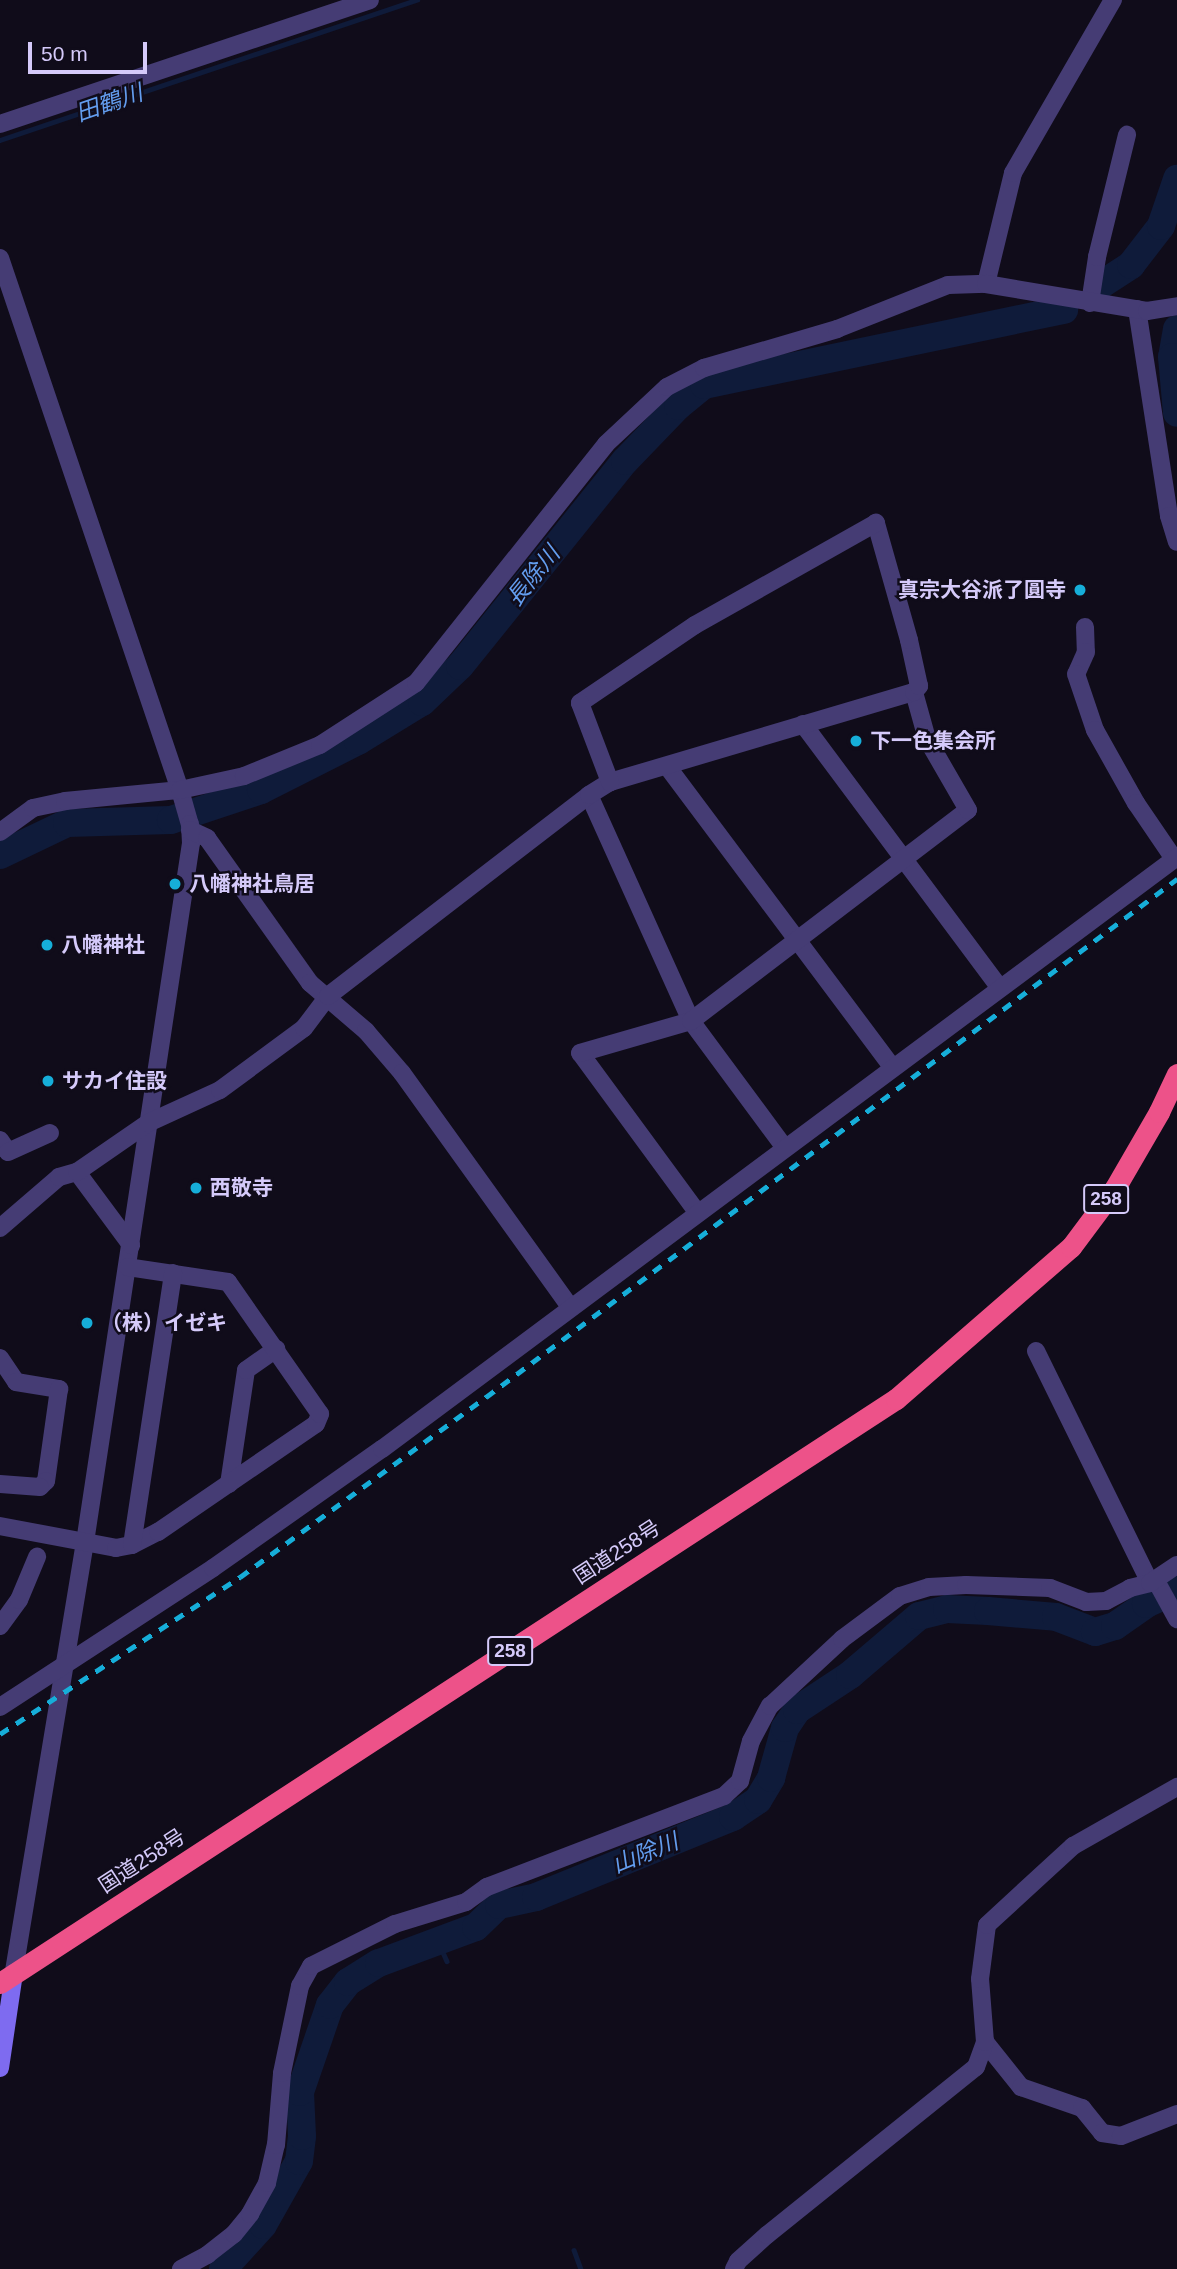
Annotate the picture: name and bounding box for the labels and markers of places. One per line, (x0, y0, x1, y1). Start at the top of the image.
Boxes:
place label: 真宗大谷派了圓寺 (898, 577, 1066, 603)
marker: 真宗大谷派了圓寺 (1072, 582, 1088, 598)
place label: 下一色集会所 (870, 728, 996, 754)
marker: 下一色集会所 (848, 733, 864, 749)
place label: 八幡神社鳥居 (189, 871, 315, 897)
marker: 八幡神社鳥居 (167, 876, 183, 892)
place label: 八幡神社 (61, 932, 145, 958)
marker: 八幡神社 (39, 937, 55, 953)
place label: サカイ住設 (62, 1068, 167, 1094)
marker: サカイ住設 (40, 1073, 56, 1089)
place label: 西敬寺 (210, 1175, 273, 1201)
marker: 西敬寺 (188, 1180, 204, 1196)
place label: （株）イゼキ (101, 1310, 227, 1336)
marker: （株）イゼキ (79, 1315, 95, 1331)

